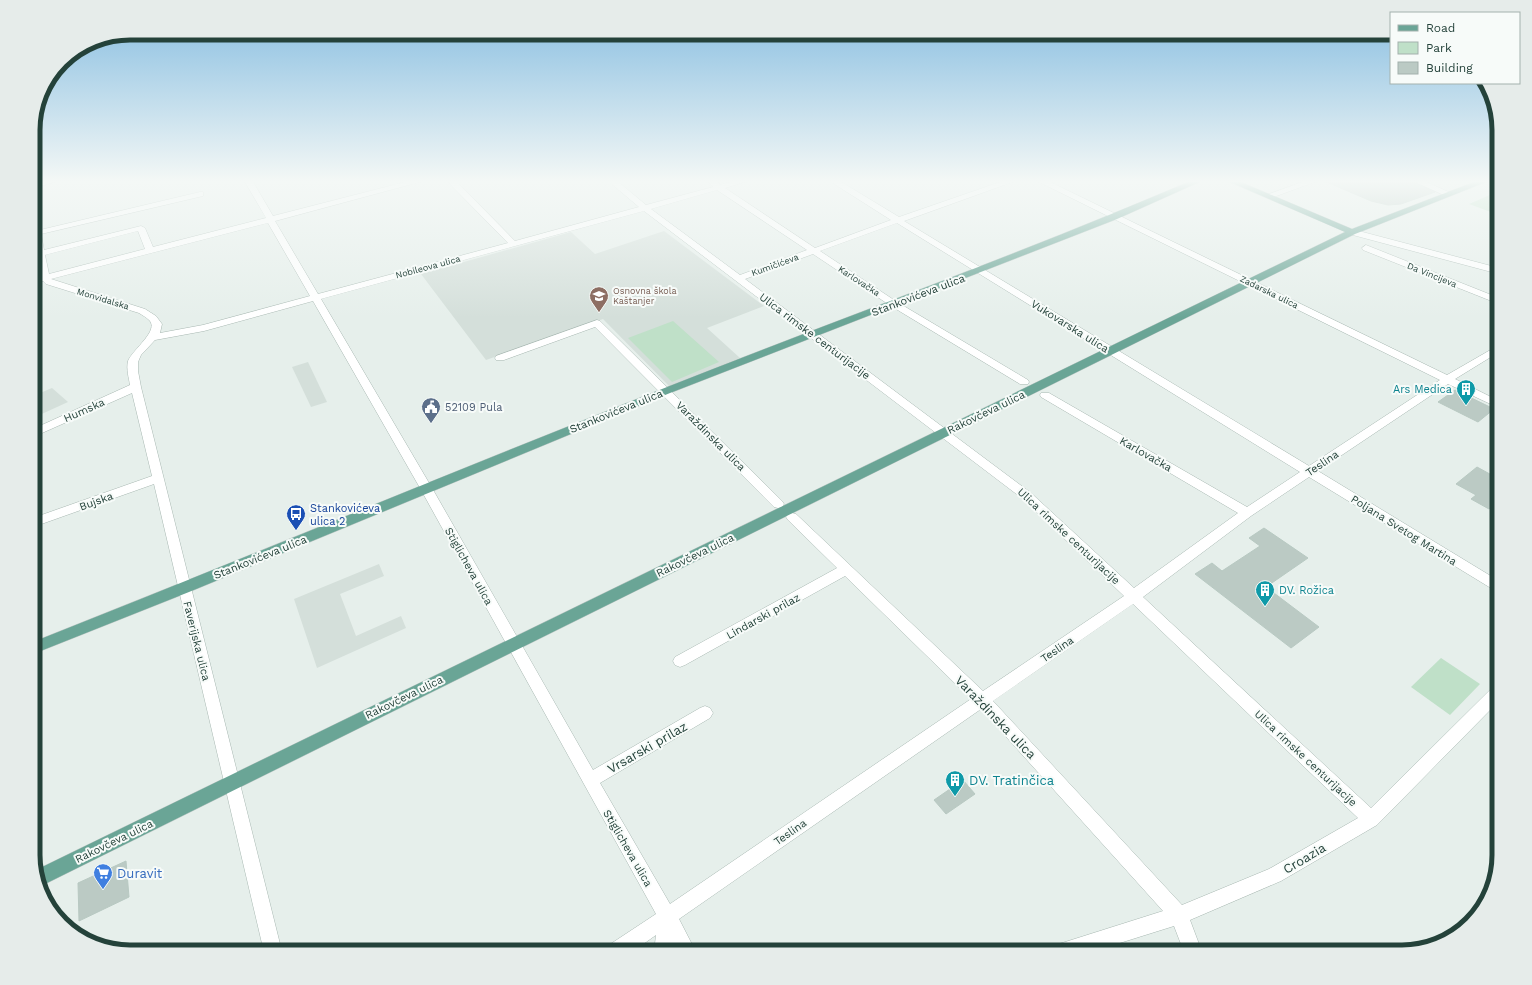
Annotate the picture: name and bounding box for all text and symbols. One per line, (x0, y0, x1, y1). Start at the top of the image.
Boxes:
legend (1390, 12, 1520, 84)
text: Road (1426, 21, 1455, 35)
text: Park (1426, 41, 1452, 55)
text: Building (1426, 61, 1473, 75)
street label: Kumičićeva (750, 252, 800, 278)
street label: Nobileova ulica (394, 254, 462, 280)
street label: Da Vincijeva (1406, 261, 1458, 289)
street label: Karlovačka (836, 264, 882, 298)
street label: Stankovićeva ulica (870, 272, 967, 319)
street label: Zadarska ulica (1238, 274, 1300, 310)
school or university icon: Osnovna škola Kaštanjer (588, 285, 610, 313)
street label: Monvidalska (76, 286, 130, 312)
place label: Osnovna škola Kaštanjer (613, 286, 677, 306)
street label: Ulica rimske centurijacije (757, 290, 873, 382)
street label: Vukovarska ulica (1028, 297, 1111, 356)
building icon: Ars Medica (1455, 378, 1477, 406)
place label: Ars Medica (1393, 383, 1452, 396)
street label: Stankovićeva ulica (568, 387, 665, 436)
street label: Rakovčeva ulica (945, 388, 1027, 437)
street label: Humska (62, 396, 107, 425)
public building icon: 52109 Pula (420, 396, 442, 424)
street label: Varaždinska ulica (673, 399, 748, 474)
place label: 52109 Pula (445, 401, 503, 414)
street label: Karlovačka (1117, 434, 1174, 475)
street label: Teslina (1303, 448, 1341, 479)
street label: Ulica rimske centurijacije (1015, 485, 1123, 587)
street label: Bujska (77, 489, 115, 514)
street label: Poljana Svetog Martina (1348, 493, 1459, 568)
place label: Stankovićeva ulica 2 (310, 502, 380, 528)
bus stop icon: Stankovićeva ulica 2 (285, 503, 307, 531)
street label: Stiglicheva ulica (442, 525, 495, 607)
street label: Rakovčeva ulica (654, 531, 736, 580)
street label: Stankovićeva ulica (212, 533, 309, 582)
building icon: DV. Rožica (1254, 579, 1276, 607)
place label: DV. Rožica (1279, 584, 1334, 597)
street label: Lindarski prilaz (724, 591, 802, 642)
street label: Faverijska ulica (180, 600, 213, 682)
street label: Teslina (1038, 634, 1076, 665)
street label: Rakovčeva ulica (363, 673, 445, 722)
street label: Varaždinska ulica (952, 673, 1040, 762)
street label: Ulica rimske centurijacije (1252, 707, 1360, 809)
street label: Vrsarski prilaz (605, 719, 690, 776)
building icon: DV. Tratinčica (944, 769, 966, 797)
place label: DV. Tratinčica (969, 773, 1055, 788)
street label: Stiglicheva ulica (600, 807, 655, 889)
street label: Rakovčeva ulica (73, 817, 155, 866)
street label: Teslina (771, 817, 809, 848)
street label: Croazia (1280, 840, 1329, 877)
supermarket icon: Duravit (92, 862, 114, 890)
place label: Duravit (117, 866, 163, 881)

